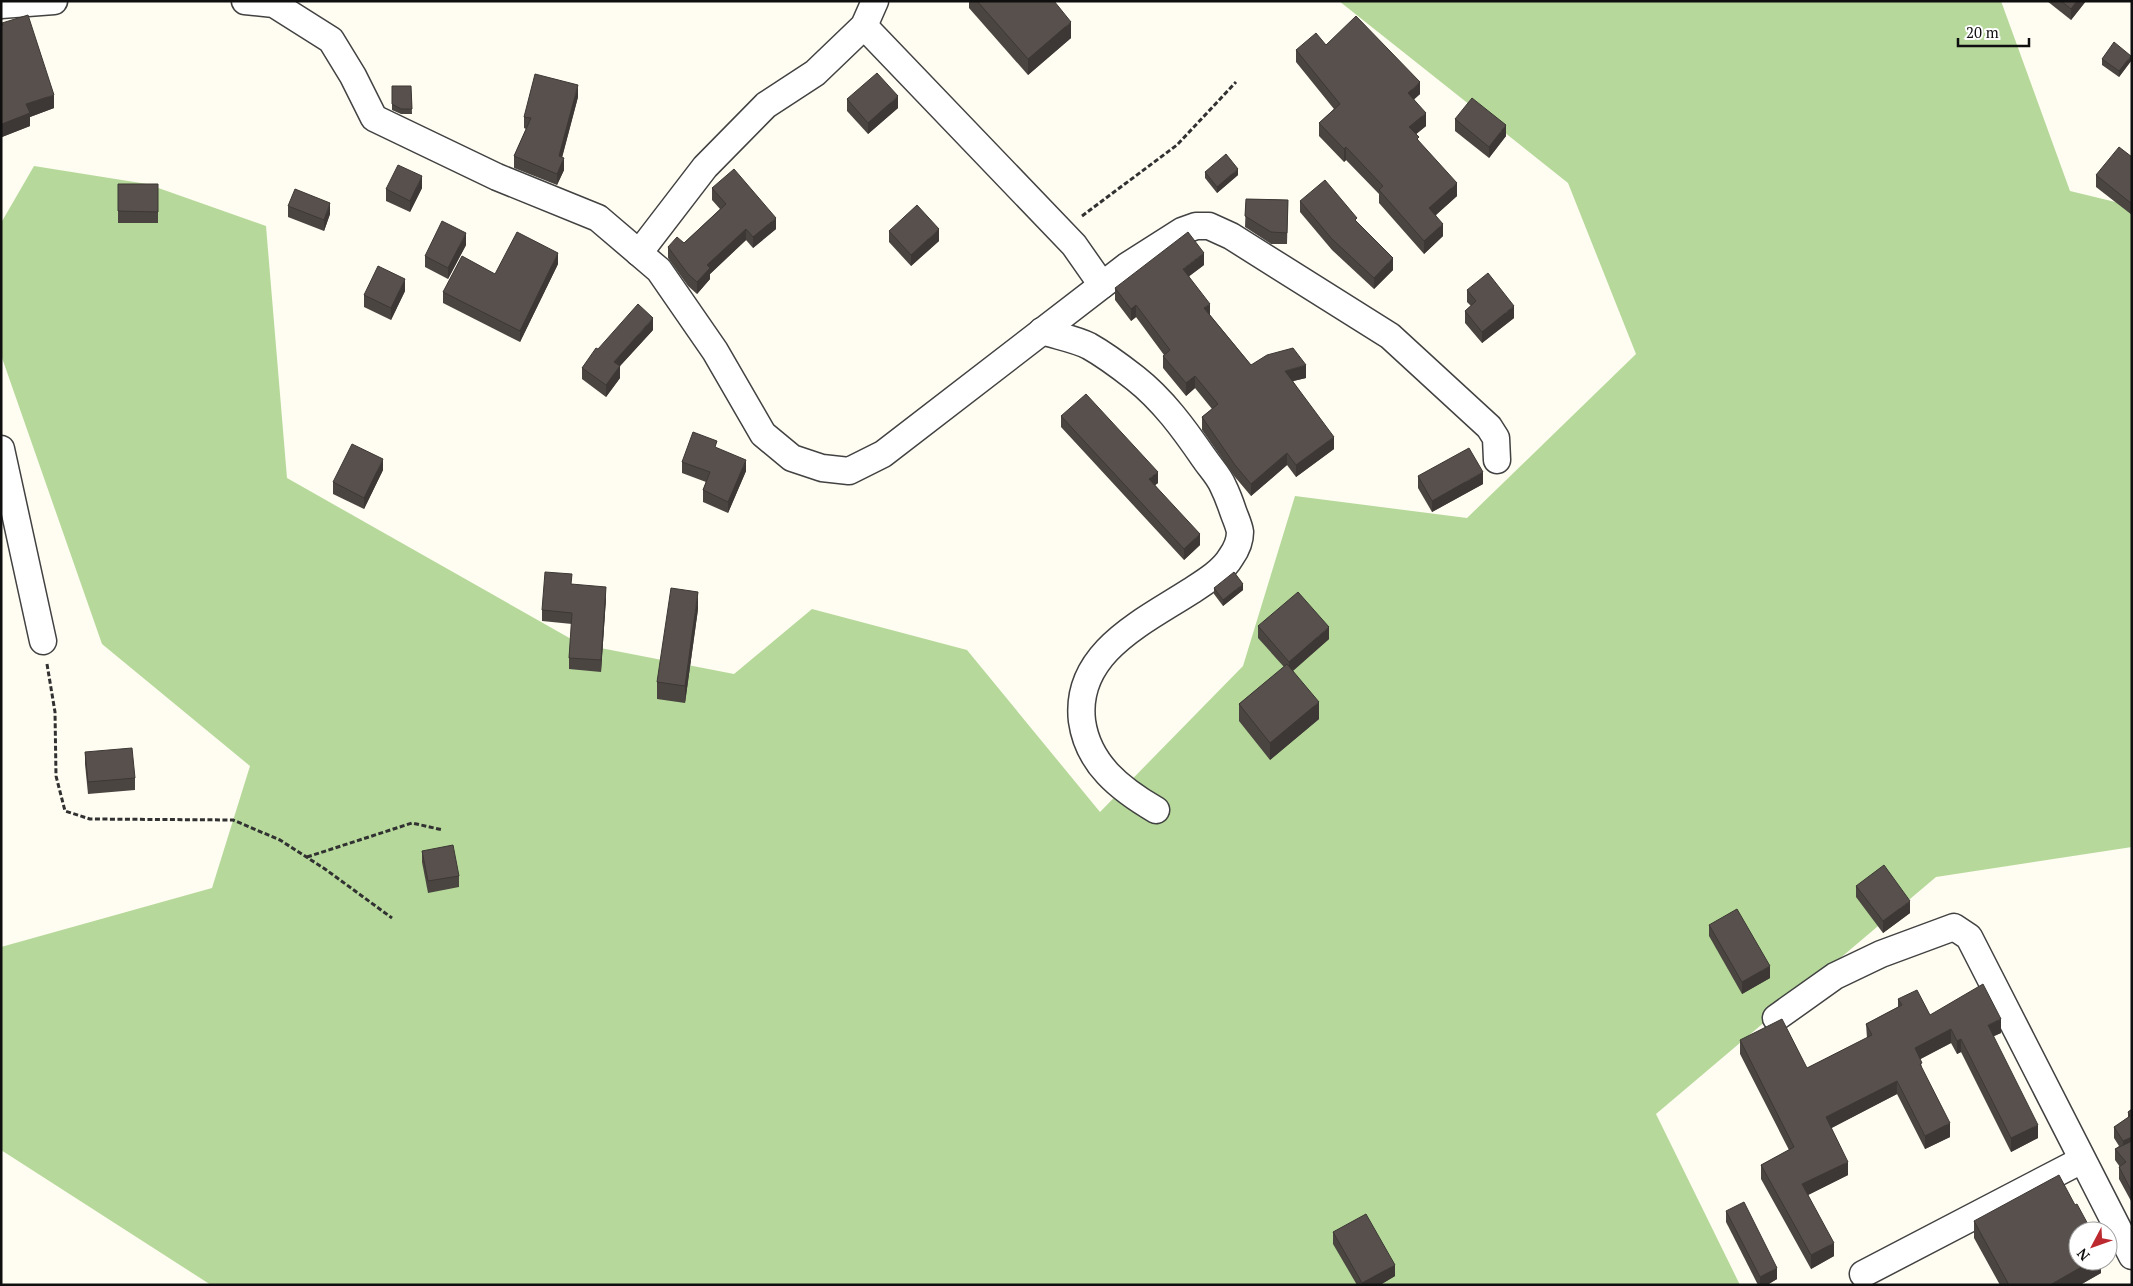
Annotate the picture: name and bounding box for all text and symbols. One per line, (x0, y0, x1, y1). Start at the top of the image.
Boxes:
scale bar (1958, 15, 2029, 47)
text: 20 m (1966, 22, 1999, 42)
north arrow (2068, 1221, 2118, 1271)
text: N (2072, 1244, 2093, 1265)

